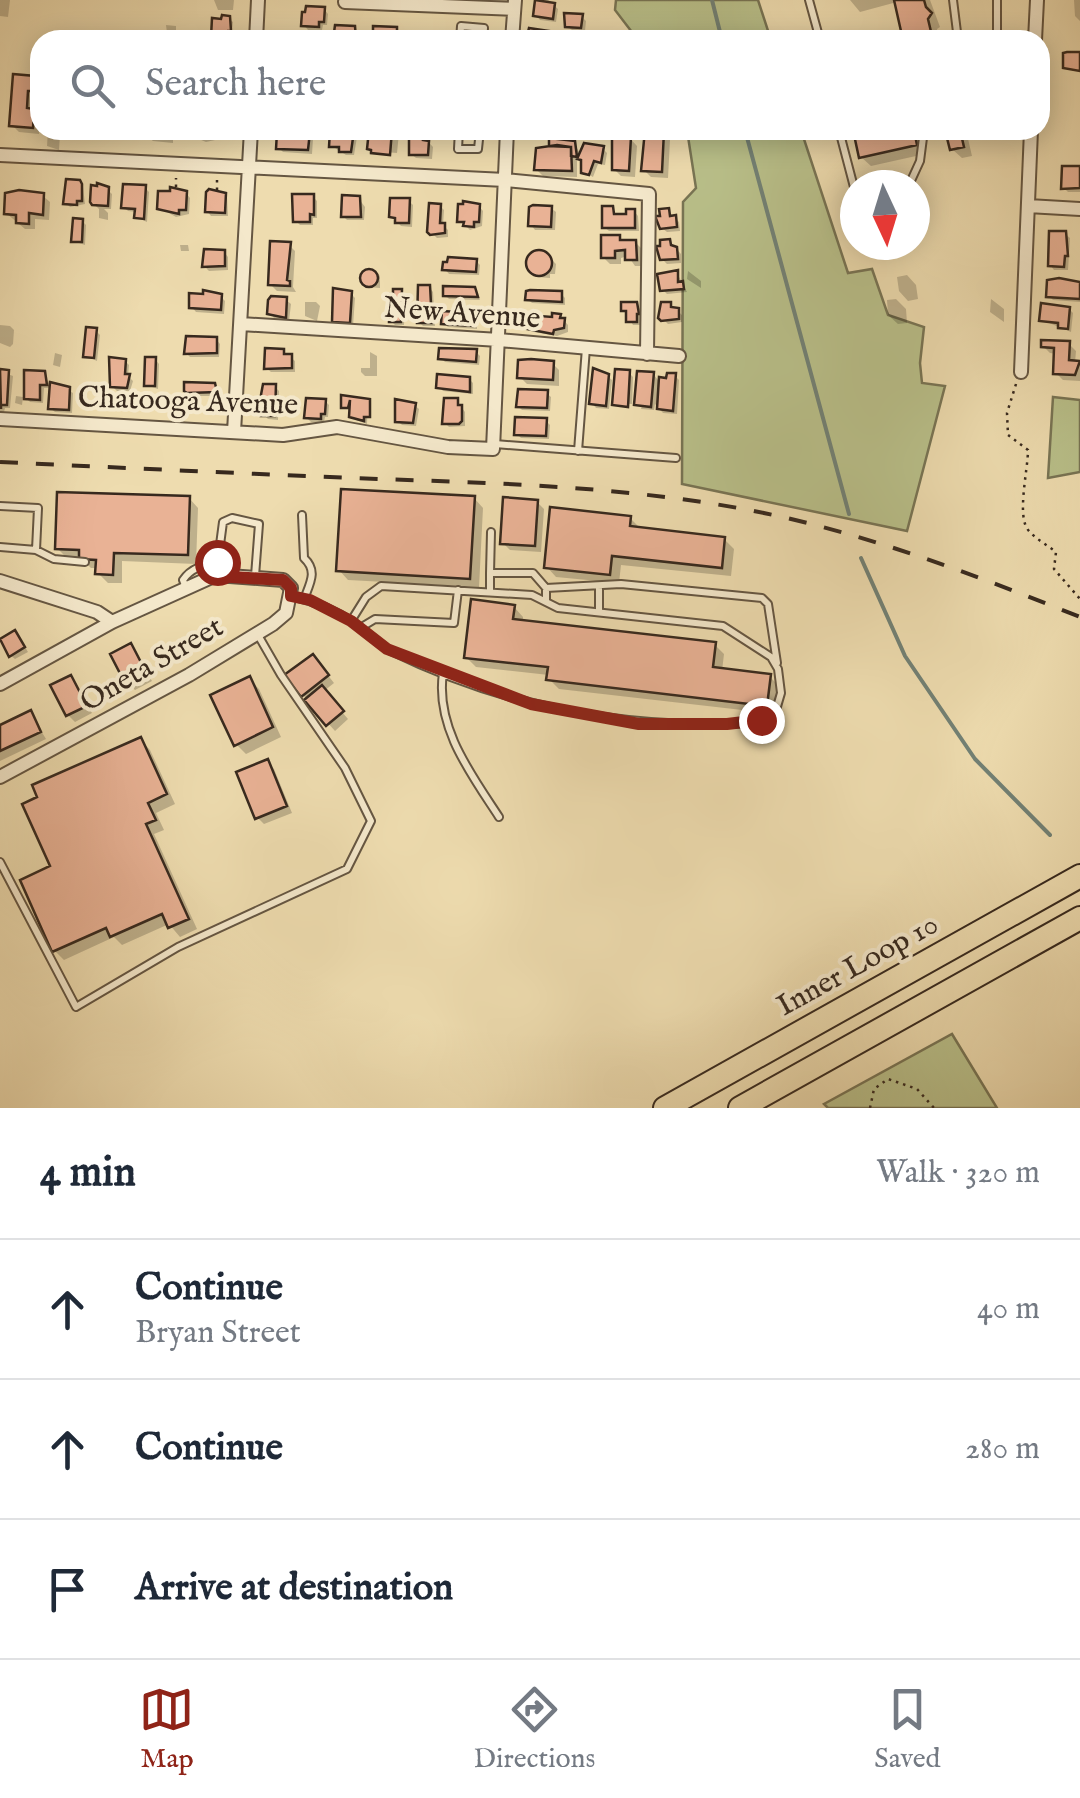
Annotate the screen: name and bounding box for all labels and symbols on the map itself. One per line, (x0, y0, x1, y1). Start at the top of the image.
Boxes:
north arrow (840, 170, 930, 260)
street label: New Avenue (382, 290, 542, 338)
street label: Chatooga Avenue (77, 379, 299, 425)
route start (195, 540, 241, 586)
street label: Oneta Street (74, 609, 230, 721)
route end (739, 698, 785, 744)
street label: Inner Loop 10 (771, 906, 945, 1026)

